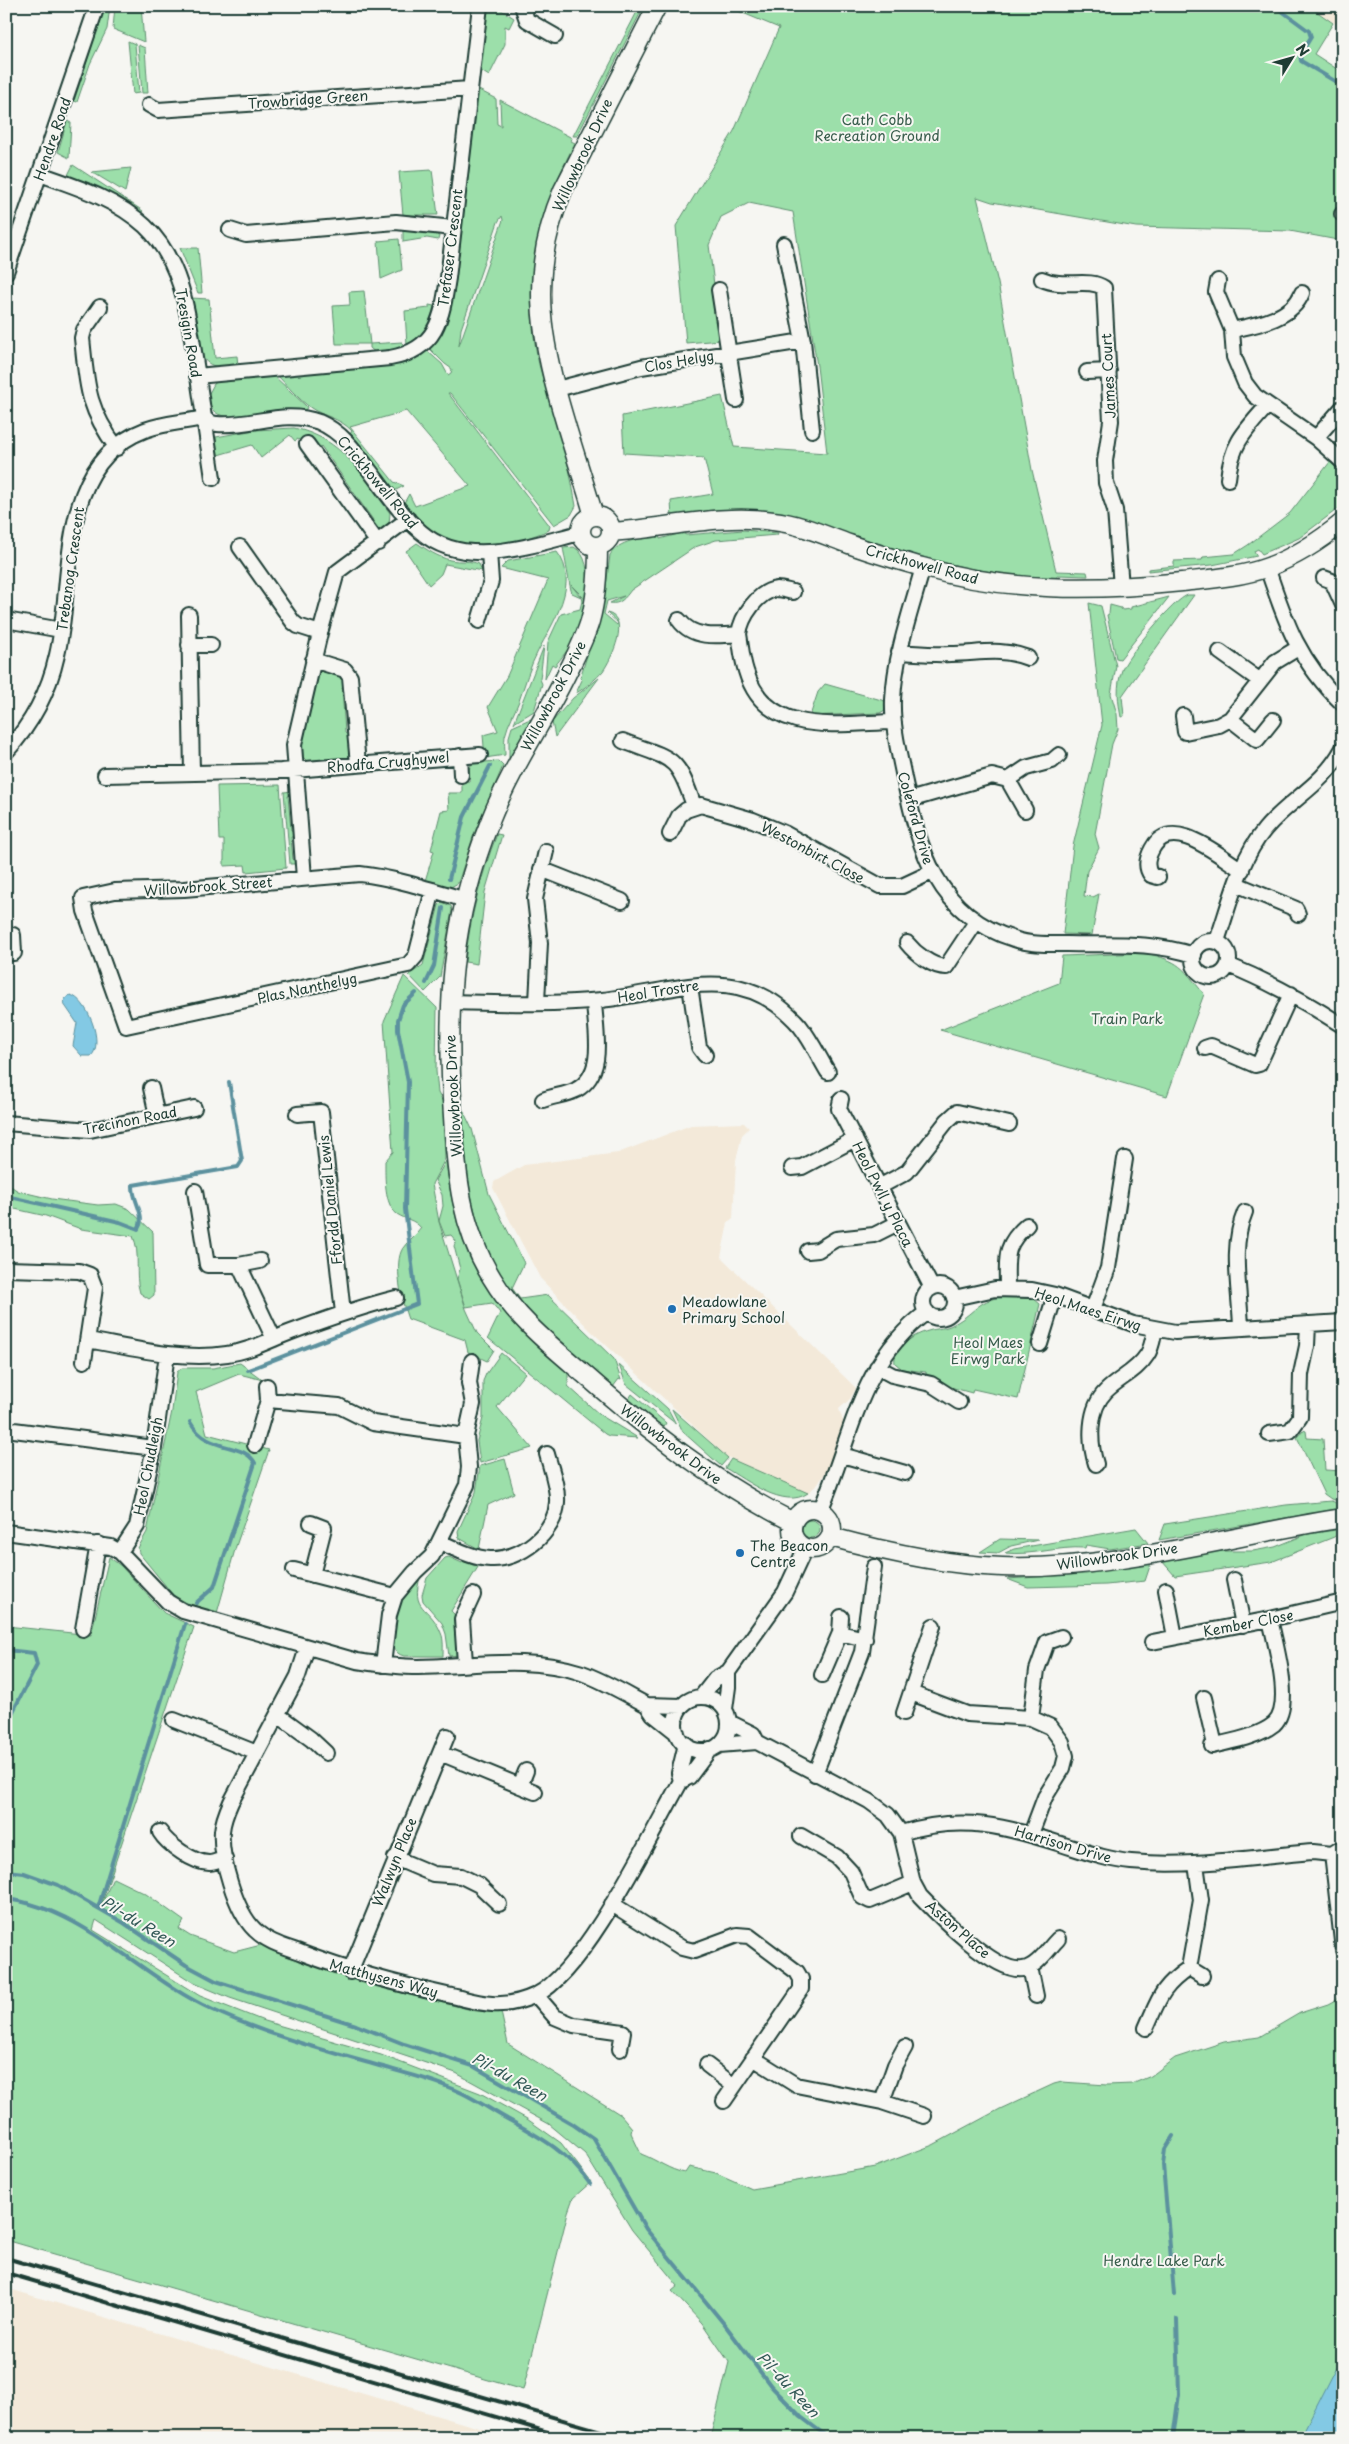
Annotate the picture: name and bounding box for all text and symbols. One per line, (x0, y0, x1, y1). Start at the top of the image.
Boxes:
north arrow (1266, 32, 1316, 82)
text: N (1291, 39, 1315, 61)
street label: Trowbridge Green (247, 84, 369, 114)
street label: Hendre Road (28, 94, 76, 184)
street label: Willowbrook Drive (547, 95, 617, 215)
park label: Cath Cobb Recreation Ground (814, 109, 940, 146)
street label: Trefaser Crescent (432, 187, 468, 308)
street label: Tresigin Road (171, 286, 207, 380)
street label: James Court (1095, 333, 1121, 419)
street label: Clos Helyg (642, 345, 716, 377)
street label: Crickhowell Road (333, 431, 423, 533)
street label: Trebanog Crescent (51, 505, 89, 633)
street label: Crickhowell Road (863, 539, 981, 589)
street label: Willowbrook Drive (515, 637, 591, 755)
street label: Rhodfa Crughywel (326, 746, 450, 778)
street label: Coleford Drive (893, 769, 939, 867)
street label: Westonbirt Close (757, 816, 869, 888)
street label: Willowbrook Street (143, 871, 273, 901)
street label: Plas Nanthelyg (255, 967, 359, 1009)
street label: Heol Trostre (616, 974, 700, 1008)
park label: Train Park (1091, 1008, 1163, 1029)
street label: Willowbrook Drive (439, 1034, 467, 1158)
street label: Trecinon Road (81, 1101, 179, 1139)
street label: Ffordd Daniel Lewis (313, 1134, 347, 1266)
street label: Heol Pwll y Placa (847, 1137, 919, 1251)
street label: Heol Maes Eirwg (1032, 1282, 1144, 1336)
place label: Meadowlane Primary School (682, 1291, 785, 1328)
marker: Meadowlane Primary School (666, 1303, 678, 1315)
park label: Heol Maes Eirwg Park (951, 1332, 1026, 1369)
street label: Willowbrook Drive (616, 1399, 726, 1489)
street label: Heol Chudleigh (128, 1415, 168, 1517)
place label: The Beacon Centre (750, 1535, 829, 1572)
street label: Willowbrook Drive (1055, 1537, 1179, 1575)
marker: The Beacon Centre (734, 1547, 746, 1559)
street label: Kember Close (1201, 1604, 1295, 1642)
street label: Walwyn Place (367, 1814, 421, 1910)
street label: Harrison Drive (1012, 1820, 1114, 1868)
water label: Pil-du Reen (98, 1890, 181, 1952)
street label: Aston Place (921, 1895, 995, 1963)
street label: Matthysens Way (327, 1953, 441, 2003)
water label: Pil-du Reen (468, 2046, 552, 2106)
park label: Hendre Lake Park (1103, 2250, 1225, 2271)
water label: Pil-du Reen (752, 2346, 826, 2423)

